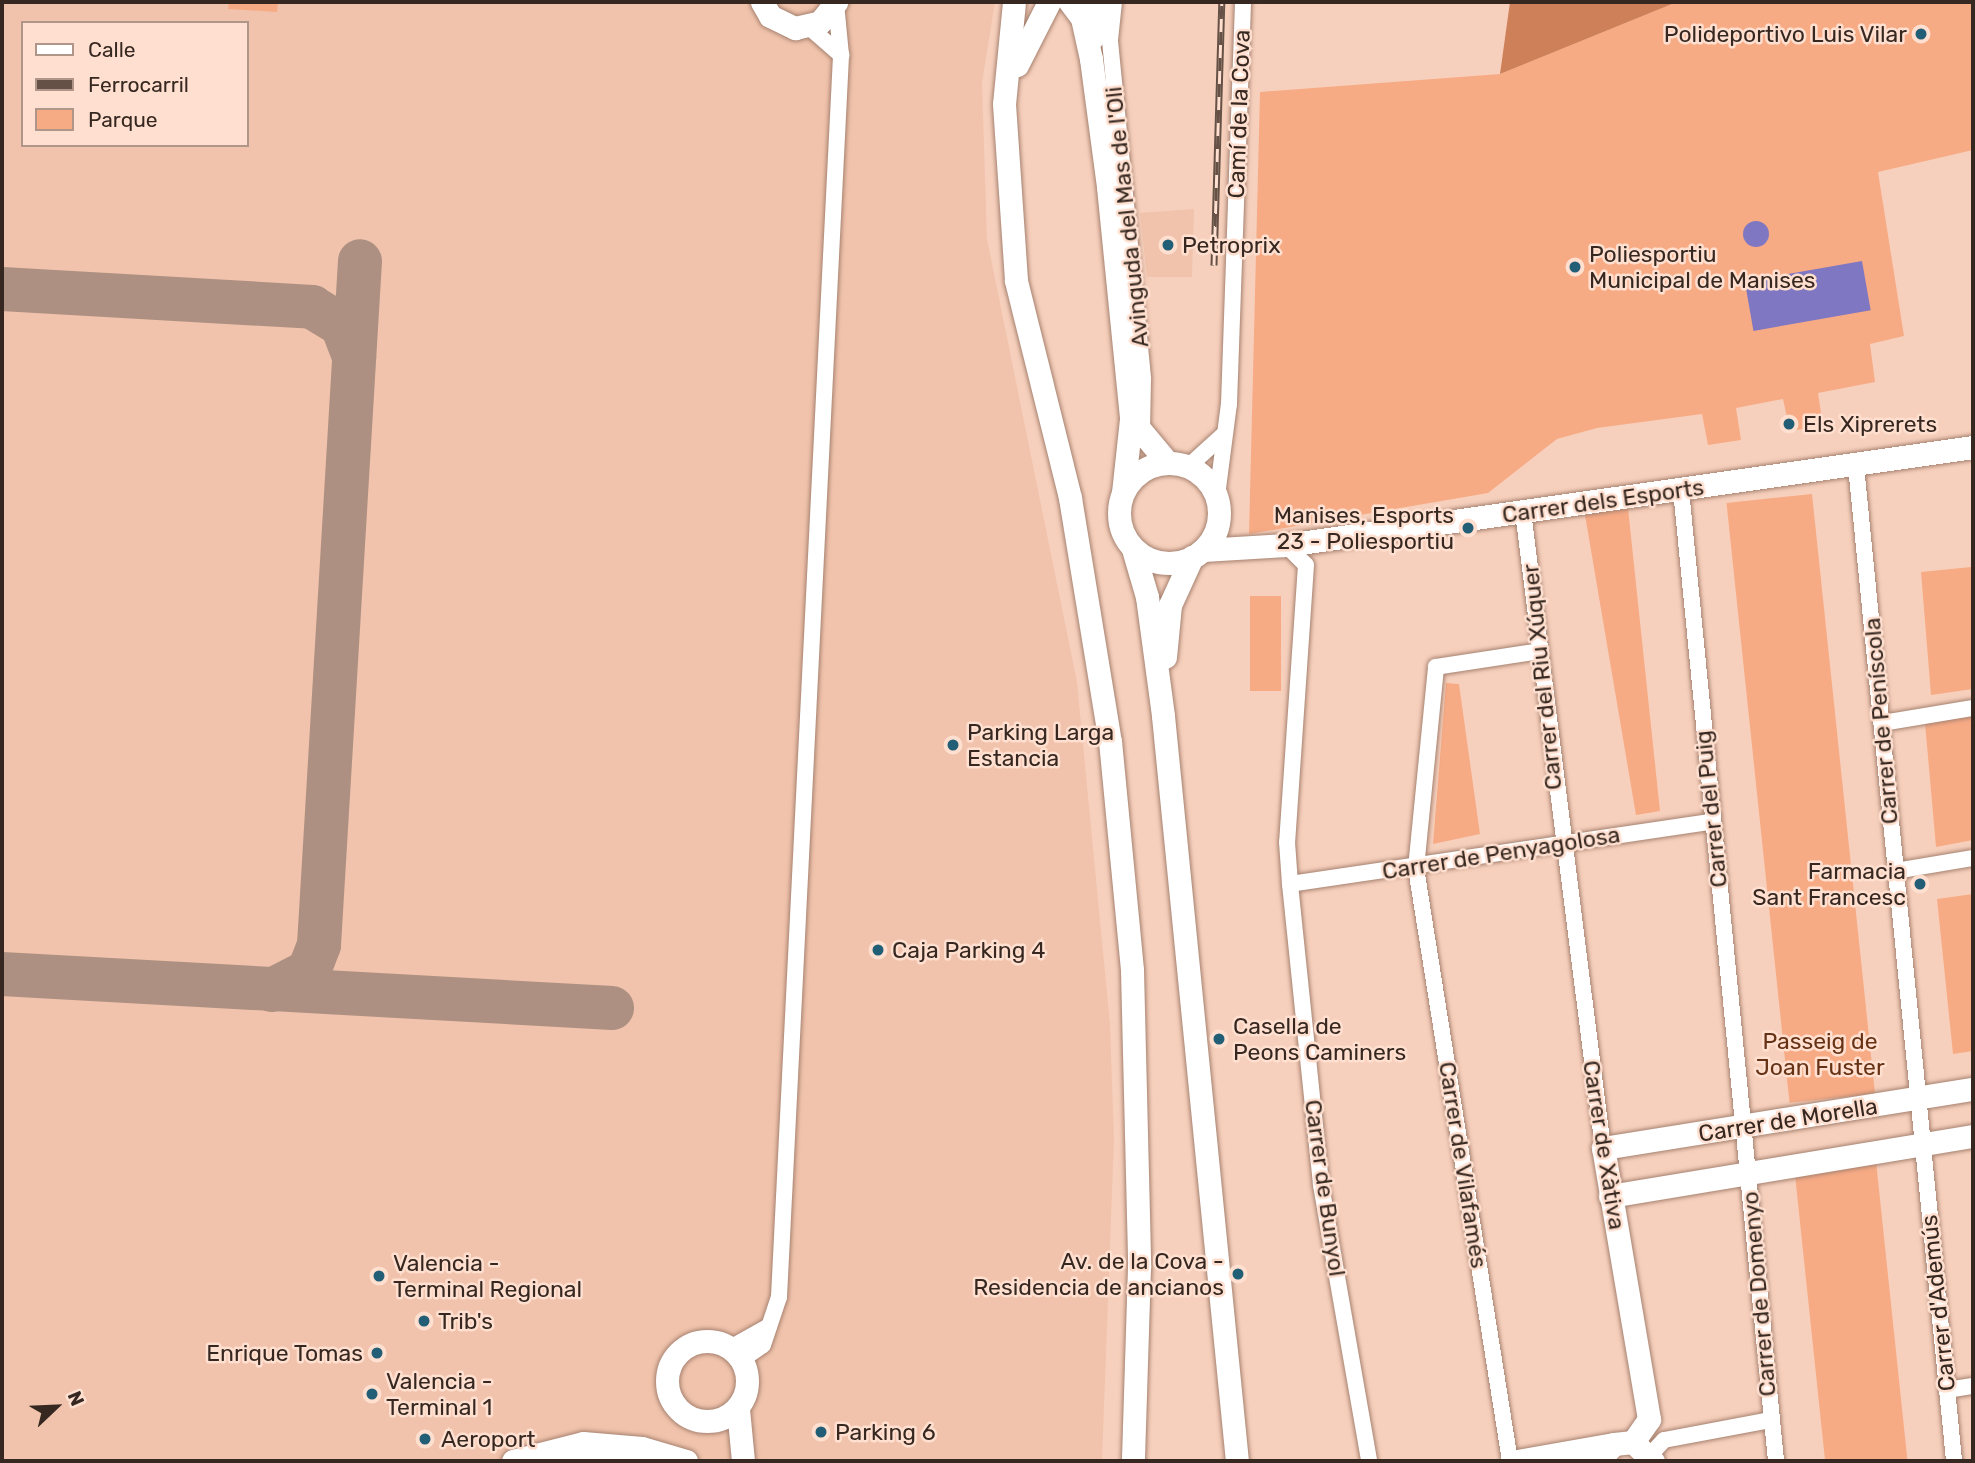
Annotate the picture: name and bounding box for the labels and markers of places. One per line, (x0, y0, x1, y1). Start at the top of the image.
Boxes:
place label: Polideportivo Luis Vilar (1663, 20, 1907, 48)
marker: Polideportivo Luis Vilar (1913, 26, 1929, 42)
place label: Petroprix (1182, 231, 1281, 259)
marker: Petroprix (1160, 237, 1176, 253)
place label: Poliesportiu Municipal de Manises (1589, 240, 1816, 294)
marker: Poliesportiu Municipal de Manises (1567, 259, 1583, 275)
place label: Els Xiprerets (1803, 410, 1937, 438)
marker: Els Xiprerets (1781, 416, 1797, 432)
place label: Manises, Esports 23 - Poliesportiu (1274, 501, 1454, 555)
marker: Manises, Esports 23 - Poliesportiu (1460, 520, 1476, 536)
place label: Parking Larga Estancia (967, 718, 1114, 772)
marker: Parking Larga Estancia (945, 737, 961, 753)
place label: Farmacia Sant Francesc (1752, 857, 1906, 911)
marker: Farmacia Sant Francesc (1912, 876, 1928, 892)
place label: Caja Parking 4 (892, 936, 1045, 964)
marker: Caja Parking 4 (870, 942, 886, 958)
place label: Casella de Peons Caminers (1233, 1012, 1406, 1066)
marker: Casella de Peons Caminers (1211, 1031, 1227, 1047)
place label: Av. de la Cova - Residencia de ancianos (973, 1247, 1224, 1301)
place label: Valencia - Terminal Regional (393, 1249, 582, 1303)
marker: Av. de la Cova - Residencia de ancianos (1230, 1266, 1246, 1282)
marker: Valencia - Terminal Regional (371, 1268, 387, 1284)
place label: Trib's (438, 1307, 493, 1335)
marker: Trib's (416, 1313, 432, 1329)
place label: Enrique Tomas (206, 1339, 363, 1367)
marker: Enrique Tomas (369, 1345, 385, 1361)
place label: Valencia - Terminal 1 (386, 1367, 493, 1421)
marker: Valencia - Terminal 1 (364, 1386, 380, 1402)
place label: Parking 6 (835, 1418, 936, 1446)
marker: Parking 6 (813, 1424, 829, 1440)
place label: Aeroport (441, 1425, 536, 1453)
marker: Aeroport (415, 1429, 435, 1449)

